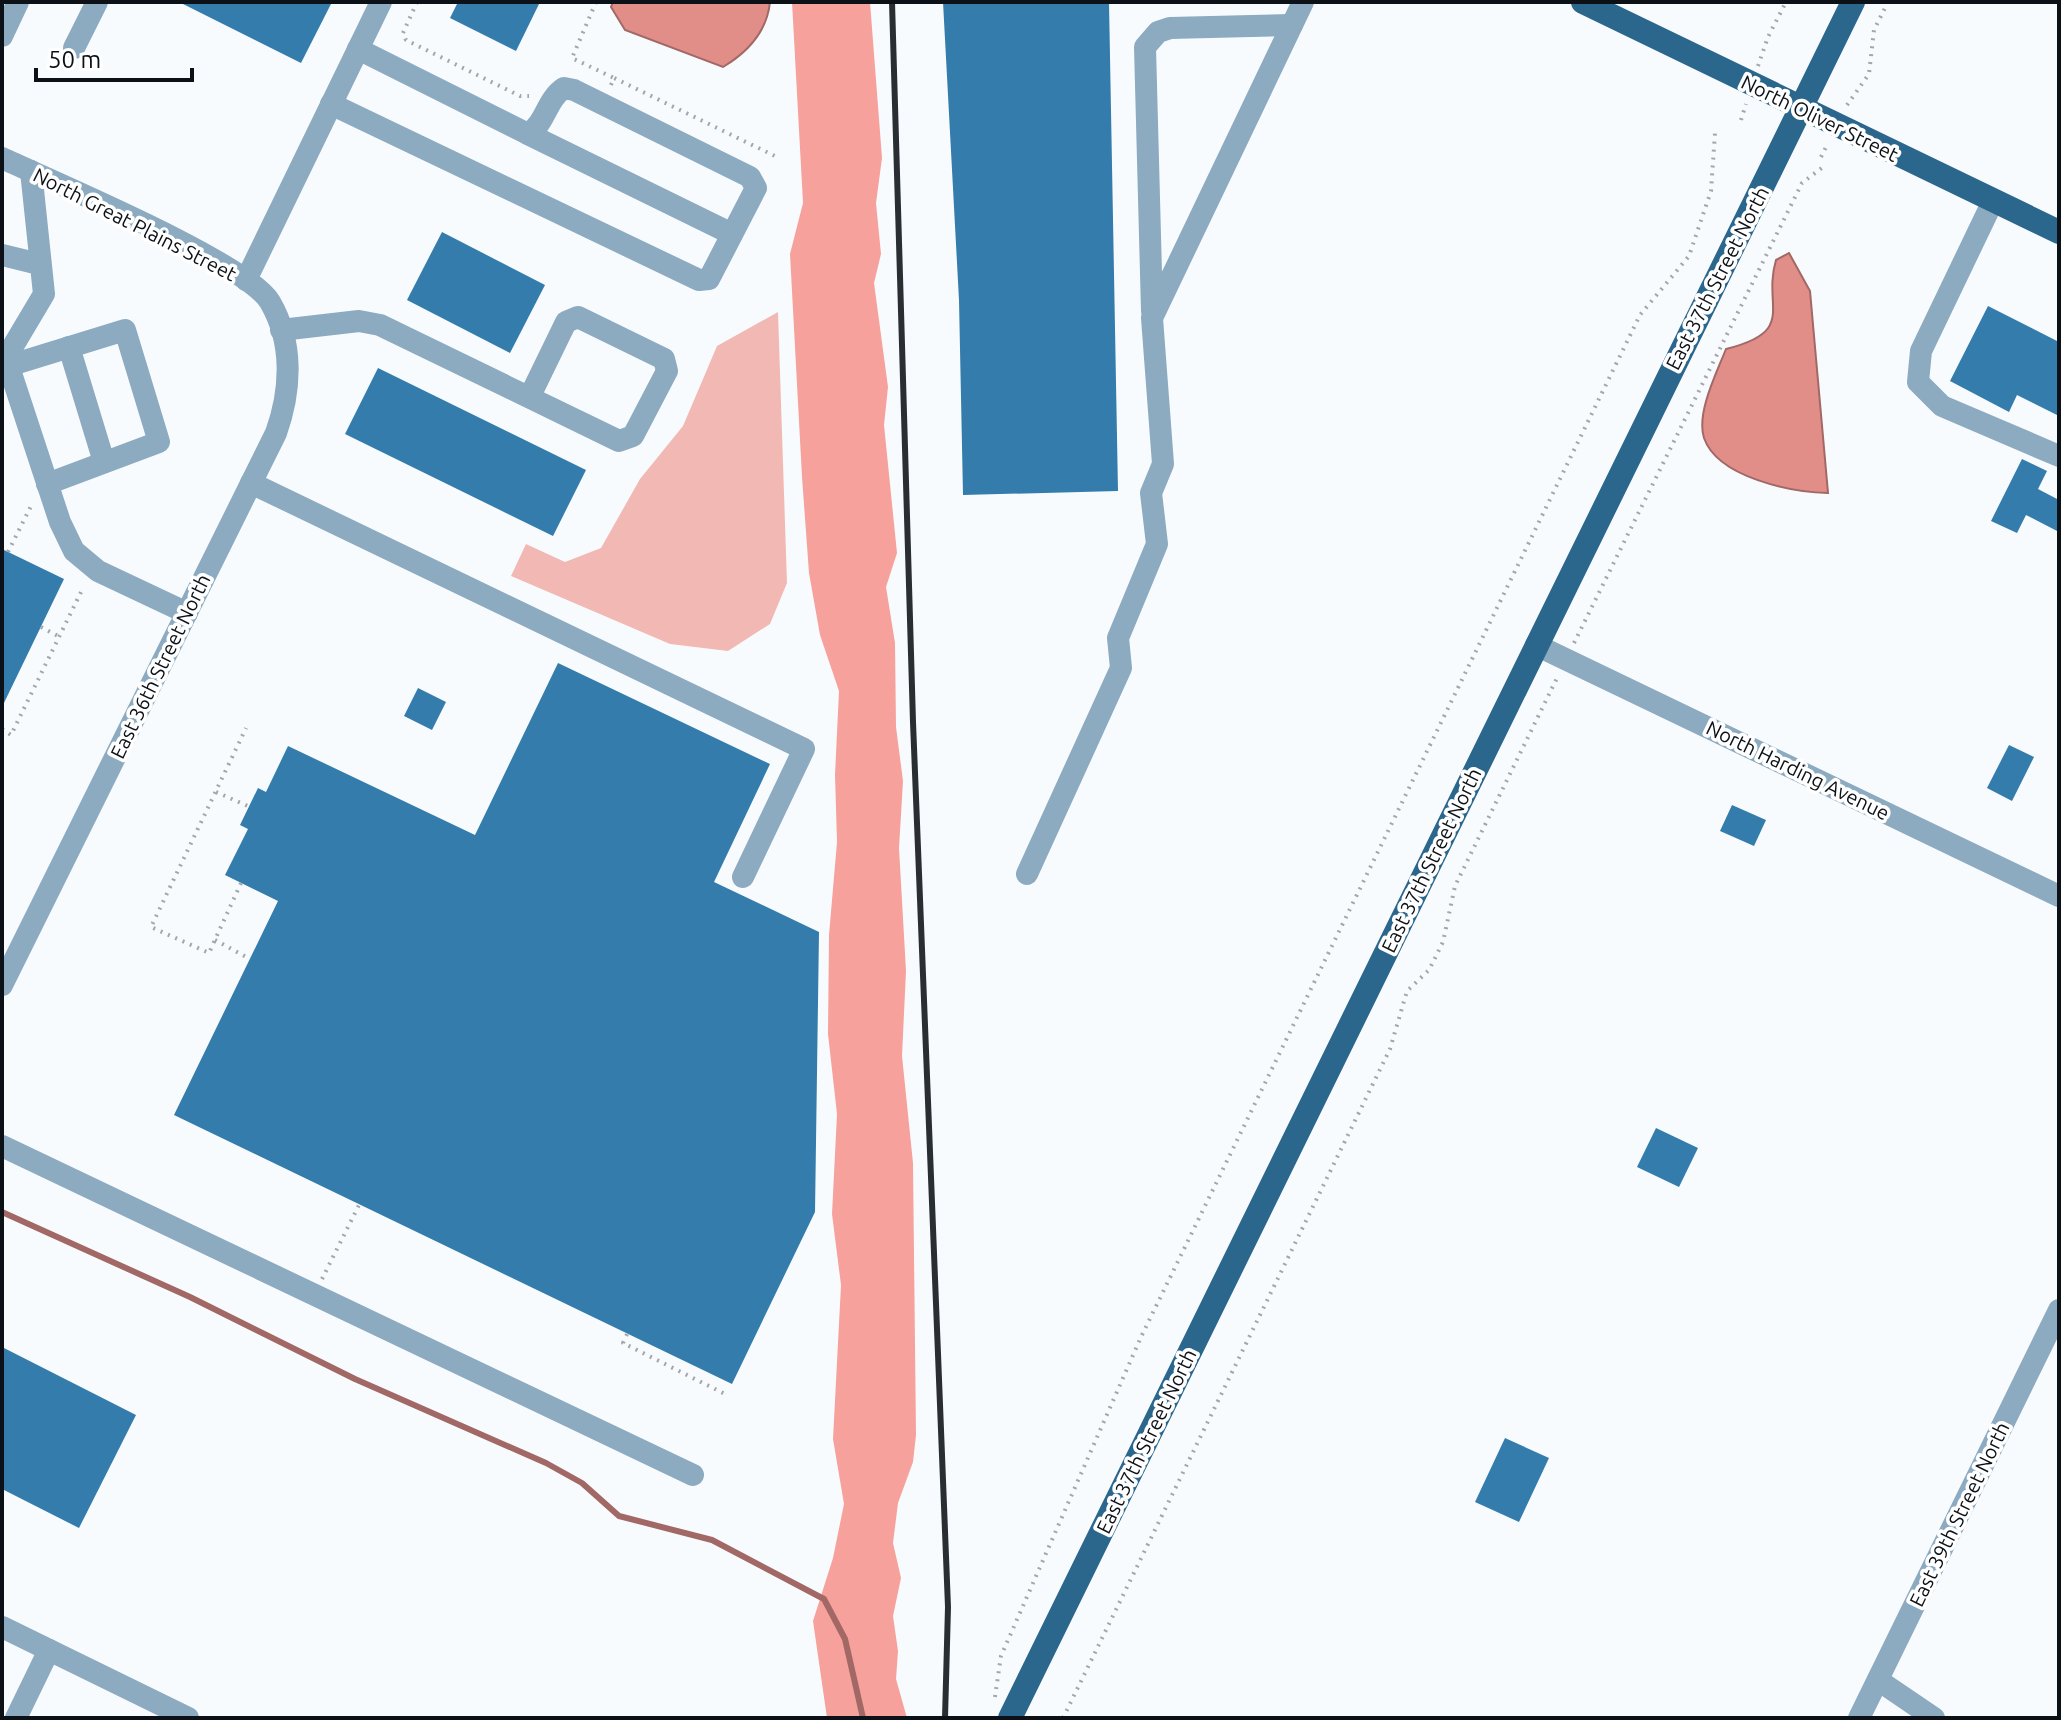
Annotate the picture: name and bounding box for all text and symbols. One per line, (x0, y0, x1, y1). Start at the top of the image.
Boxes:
scale bar (36, 32, 192, 82)
text: 50 m (48, 46, 101, 73)
street label: North Oliver Street (1738, 70, 1902, 166)
street label: North Great Plains Street (30, 163, 241, 285)
street label: East 37th Street North (1661, 183, 1773, 373)
street label: East 36th Street North (105, 570, 215, 762)
street label: North Harding Avenue (1703, 716, 1893, 824)
street label: East 37th Street North (1376, 764, 1486, 956)
street label: East 37th Street North (1091, 1345, 1201, 1537)
street label: East 39th Street North (1904, 1418, 2014, 1610)

